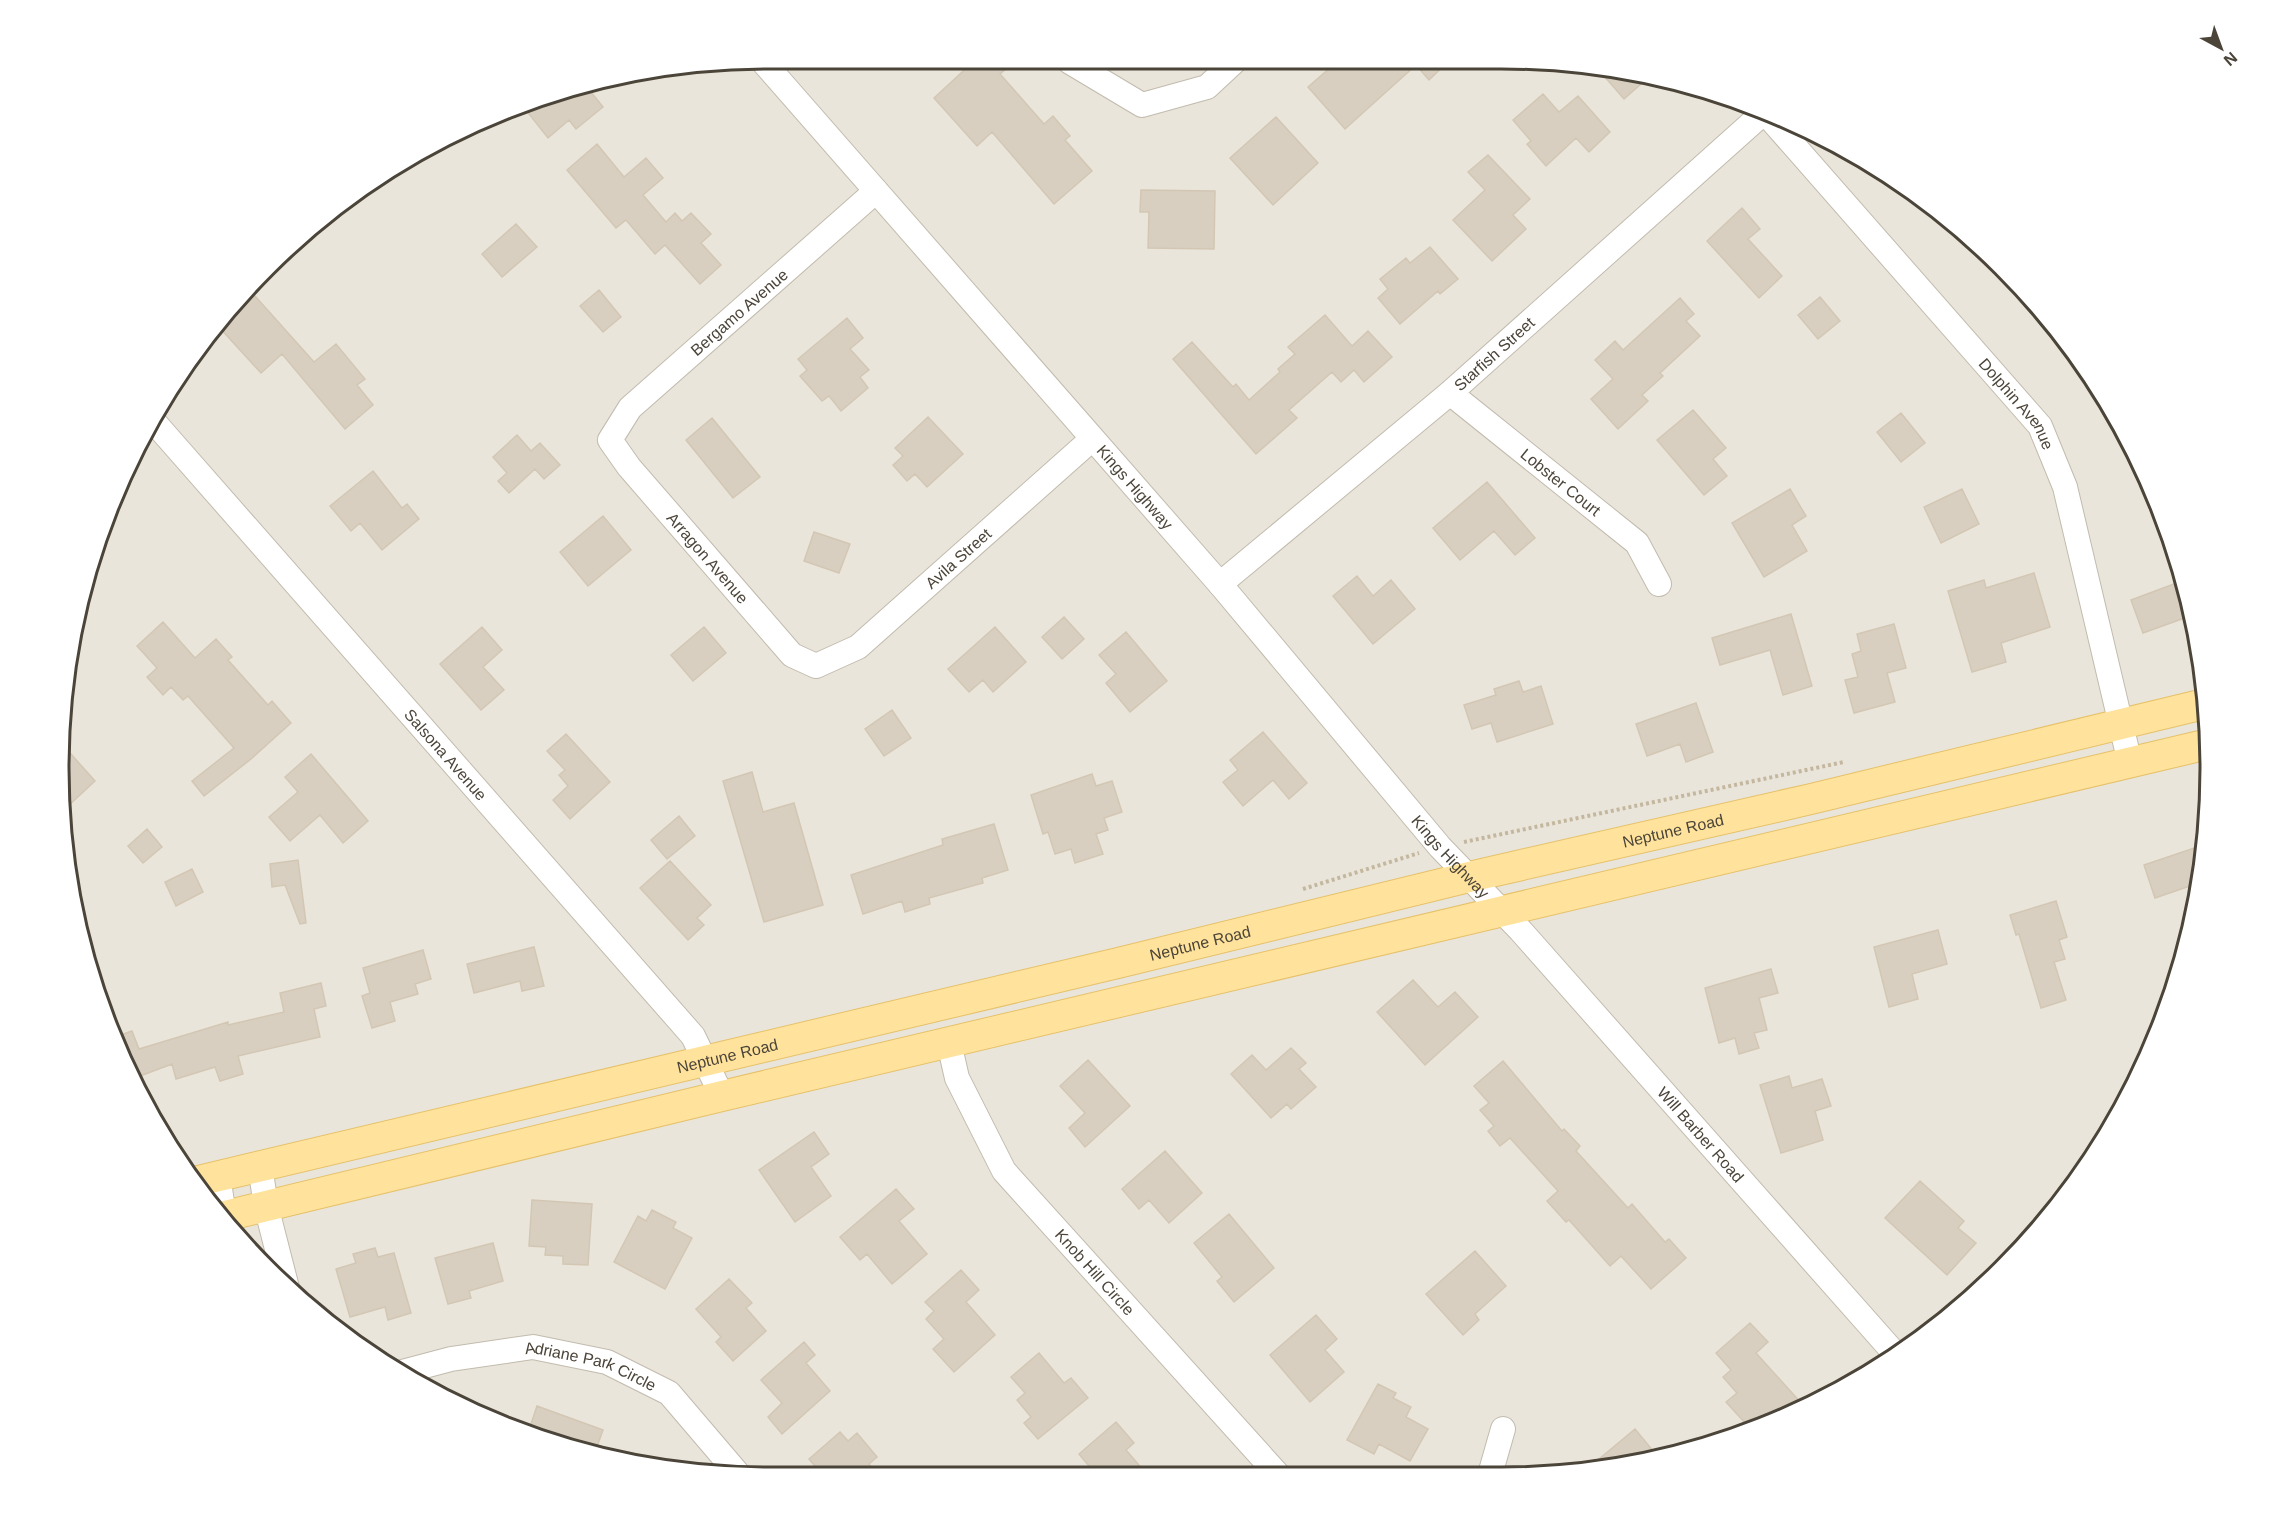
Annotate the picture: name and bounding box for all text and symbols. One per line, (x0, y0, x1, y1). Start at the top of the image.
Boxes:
north arrow (2191, 18, 2251, 78)
text: N (2221, 49, 2240, 69)
street label: Bergamo Avenue (688, 266, 791, 359)
street label: Starfish Street (1451, 314, 1538, 394)
street label: Dolphin Avenue (1976, 355, 2057, 452)
street label: Kings Highway (1093, 442, 1176, 533)
street label: Lobster Court (1517, 445, 1604, 520)
street label: Arragon Avenue (663, 509, 751, 607)
street label: Avila Street (922, 525, 995, 592)
street label: Salsona Avenue (401, 706, 490, 804)
street label: Neptune Road (1621, 811, 1725, 851)
street label: Kings Highway (1408, 812, 1492, 902)
street label: Neptune Road (1148, 923, 1252, 964)
street label: Neptune Road (675, 1036, 780, 1076)
street label: Will Barber Road (1654, 1084, 1747, 1186)
street label: Knob Hill Circle (1052, 1226, 1138, 1319)
street label: Adriane Park Circle (523, 1339, 659, 1394)

